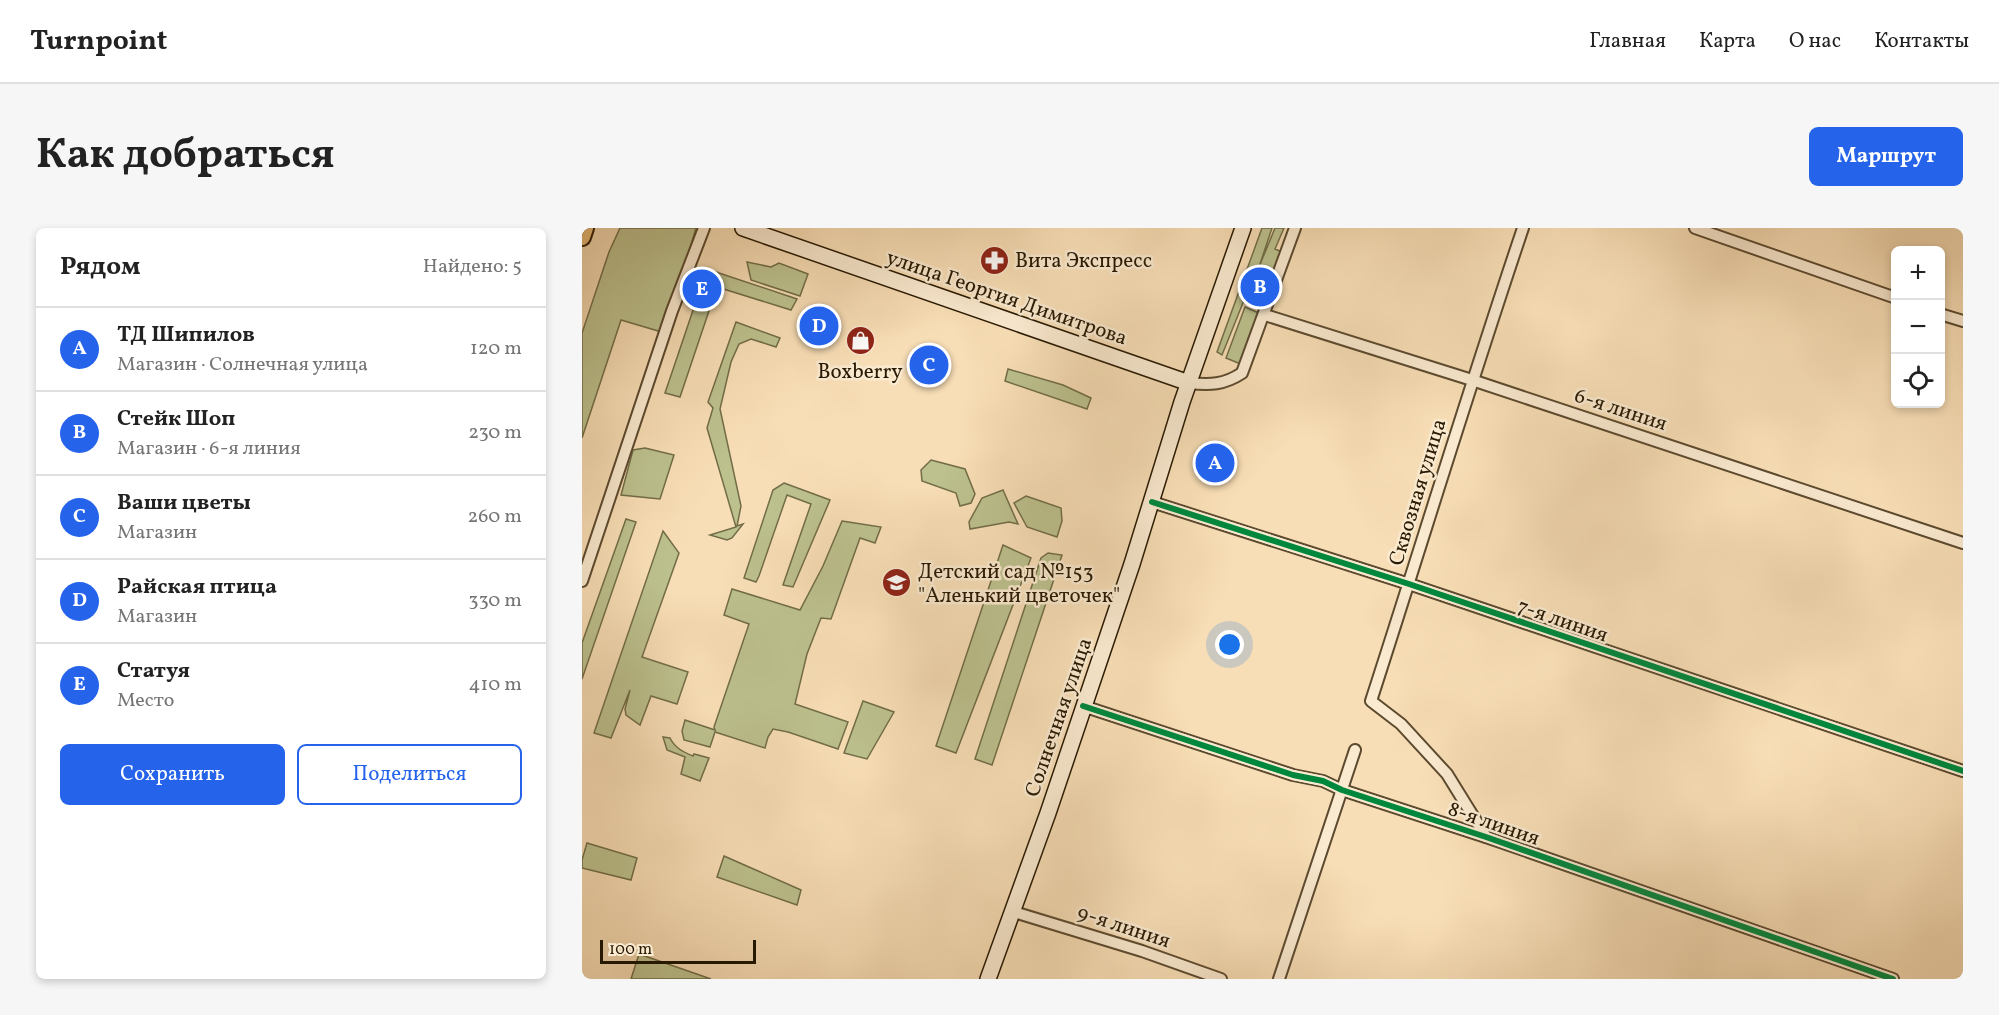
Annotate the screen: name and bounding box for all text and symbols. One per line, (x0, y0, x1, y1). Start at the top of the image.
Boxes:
text: Turnpoint (30, 22, 167, 61)
text: Главная (1589, 27, 1666, 56)
text: Карта (1699, 27, 1756, 56)
text: О нас (1789, 27, 1841, 56)
text: Контакты (1874, 27, 1969, 56)
text: Как добраться (36, 127, 335, 186)
button: Маршрут (1809, 127, 1963, 186)
street label: улица Георгия Димитрова (882, 243, 1131, 353)
pharmacy icon: Вита Экспресс (978, 244, 1010, 276)
map controls (1891, 246, 1945, 408)
button: + (1891, 246, 1945, 300)
place label: Вита Экспресс (1015, 247, 1152, 276)
text: Рядом (60, 249, 140, 285)
text: Найдено: 5 (423, 253, 522, 281)
pin: B (1240, 264, 1280, 310)
pin: E (682, 266, 722, 312)
button: − (1891, 300, 1945, 354)
pin: D (800, 304, 838, 348)
text: ТД Шипилов (117, 320, 255, 351)
shop icon: Boxberry (844, 324, 876, 356)
text: A (72, 335, 87, 363)
text: 120 m (470, 335, 522, 363)
pin: C (910, 342, 948, 388)
text: Магазин · Солнечная улица (117, 351, 368, 379)
button: locate (1891, 354, 1945, 408)
place label: Boxberry (817, 358, 903, 387)
street label: 6-я линия (1570, 382, 1671, 439)
text: Стейк Шоп (117, 404, 235, 435)
street label: Сквозная улица (1382, 415, 1455, 569)
text: B (73, 419, 86, 447)
text: 230 m (468, 419, 522, 447)
text: Магазин · 6-я линия (117, 435, 301, 463)
pin: A (1196, 440, 1234, 486)
text: Ваши цветы (117, 488, 251, 519)
text: C (73, 503, 86, 531)
text: 260 m (467, 503, 522, 531)
text: Магазин (117, 519, 197, 547)
place label: Детский сад №153 "Аленький цветочек" (918, 558, 1120, 611)
school or university icon: Детский сад №153 "Аленький цветочек" (881, 567, 913, 599)
text: Райская птица (117, 572, 277, 603)
text: D (72, 587, 87, 615)
text: 330 m (468, 587, 522, 615)
street label: 7-я линия (1513, 592, 1612, 650)
text: Магазин (117, 603, 197, 631)
your location (1215, 630, 1244, 659)
street label: Солнечная улица (1019, 634, 1100, 801)
text: Статуя (117, 656, 190, 687)
text: E (73, 671, 86, 699)
text: 410 m (469, 671, 522, 699)
text: Место (117, 687, 174, 715)
button: Сохранить (60, 744, 285, 805)
button: Поделиться (297, 744, 522, 805)
street label: 8-я линия (1444, 795, 1543, 854)
street label: 9-я линия (1073, 899, 1174, 956)
scale bar (600, 937, 756, 964)
text: 100 m (609, 939, 652, 961)

